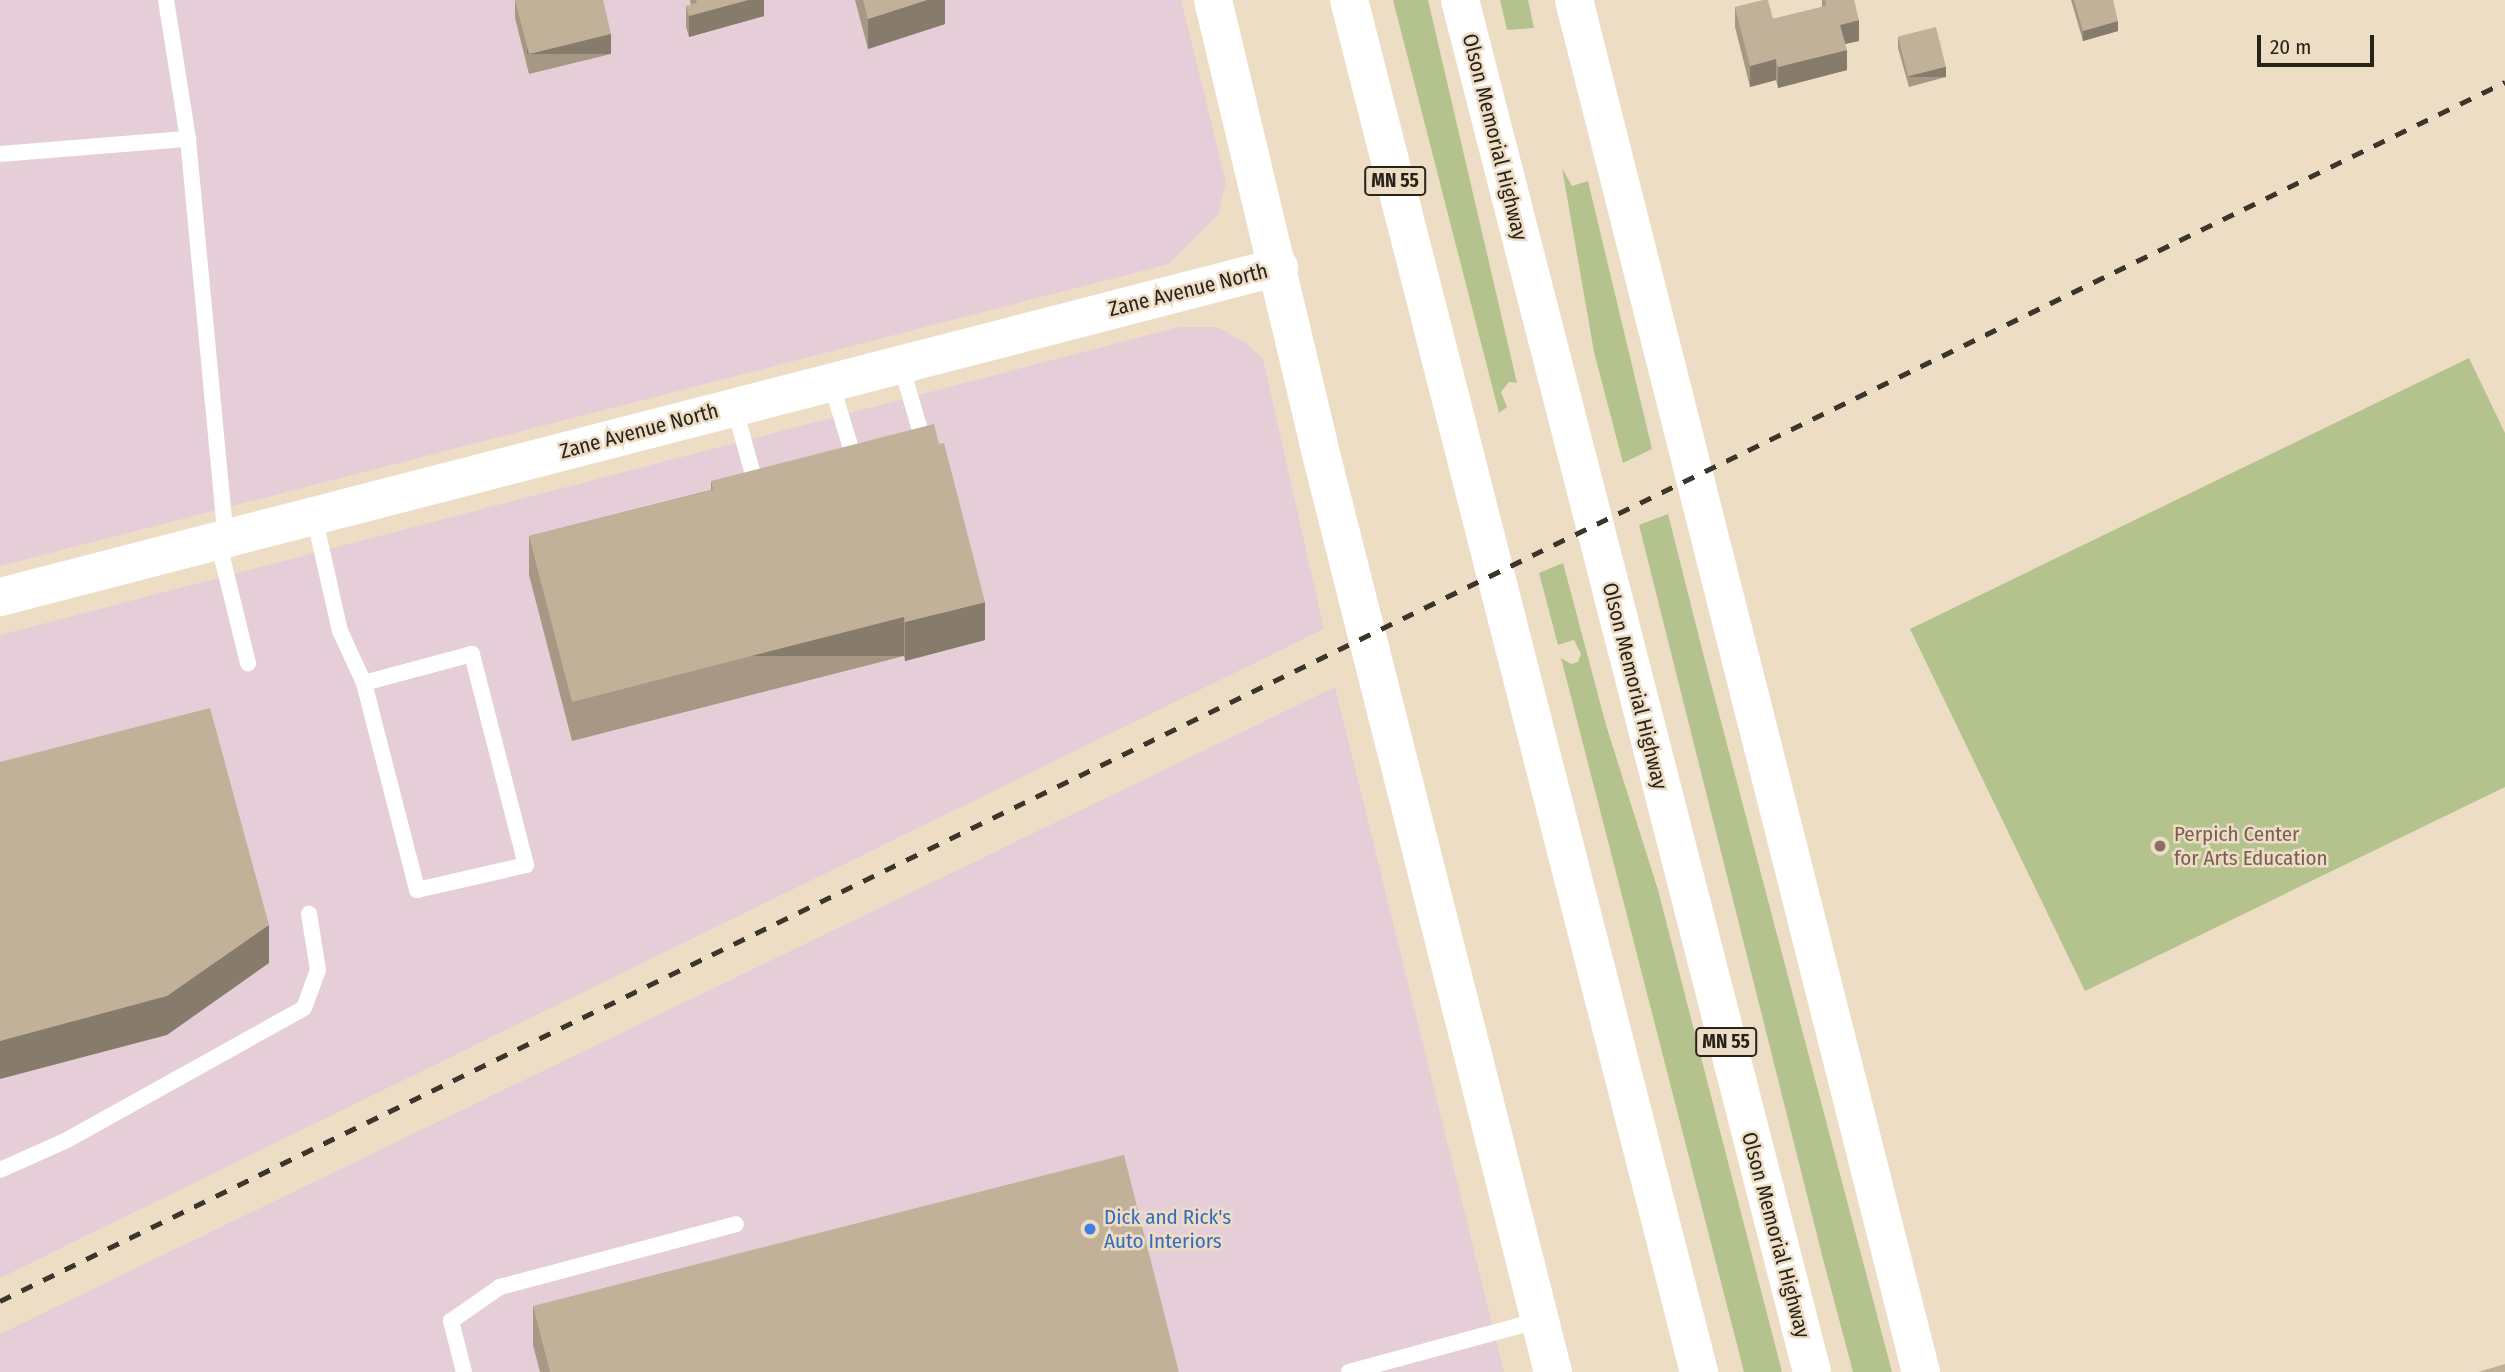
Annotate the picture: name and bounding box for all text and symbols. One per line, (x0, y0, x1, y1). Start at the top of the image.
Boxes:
scale bar (2260, 21, 2377, 65)
street label: Olson Memorial Highway (1457, 31, 1533, 243)
text: 20 m (2270, 34, 2311, 60)
road number: MN 55 (1364, 166, 1426, 196)
street label: Zane Avenue North (1106, 258, 1270, 322)
street label: Zane Avenue North (557, 398, 721, 464)
street label: Olson Memorial Highway (1597, 580, 1673, 792)
place label: Perpich Center for Arts Education (2174, 821, 2328, 871)
marker: Perpich Center for Arts Education (2152, 838, 2168, 854)
road number: MN 55 (1694, 1026, 1758, 1058)
street label: Olson Memorial Highway (1736, 1129, 1816, 1341)
place label: Dick and Rick's Auto Interiors (1104, 1204, 1231, 1254)
marker: Dick and Rick's Auto Interiors (1082, 1221, 1098, 1237)

